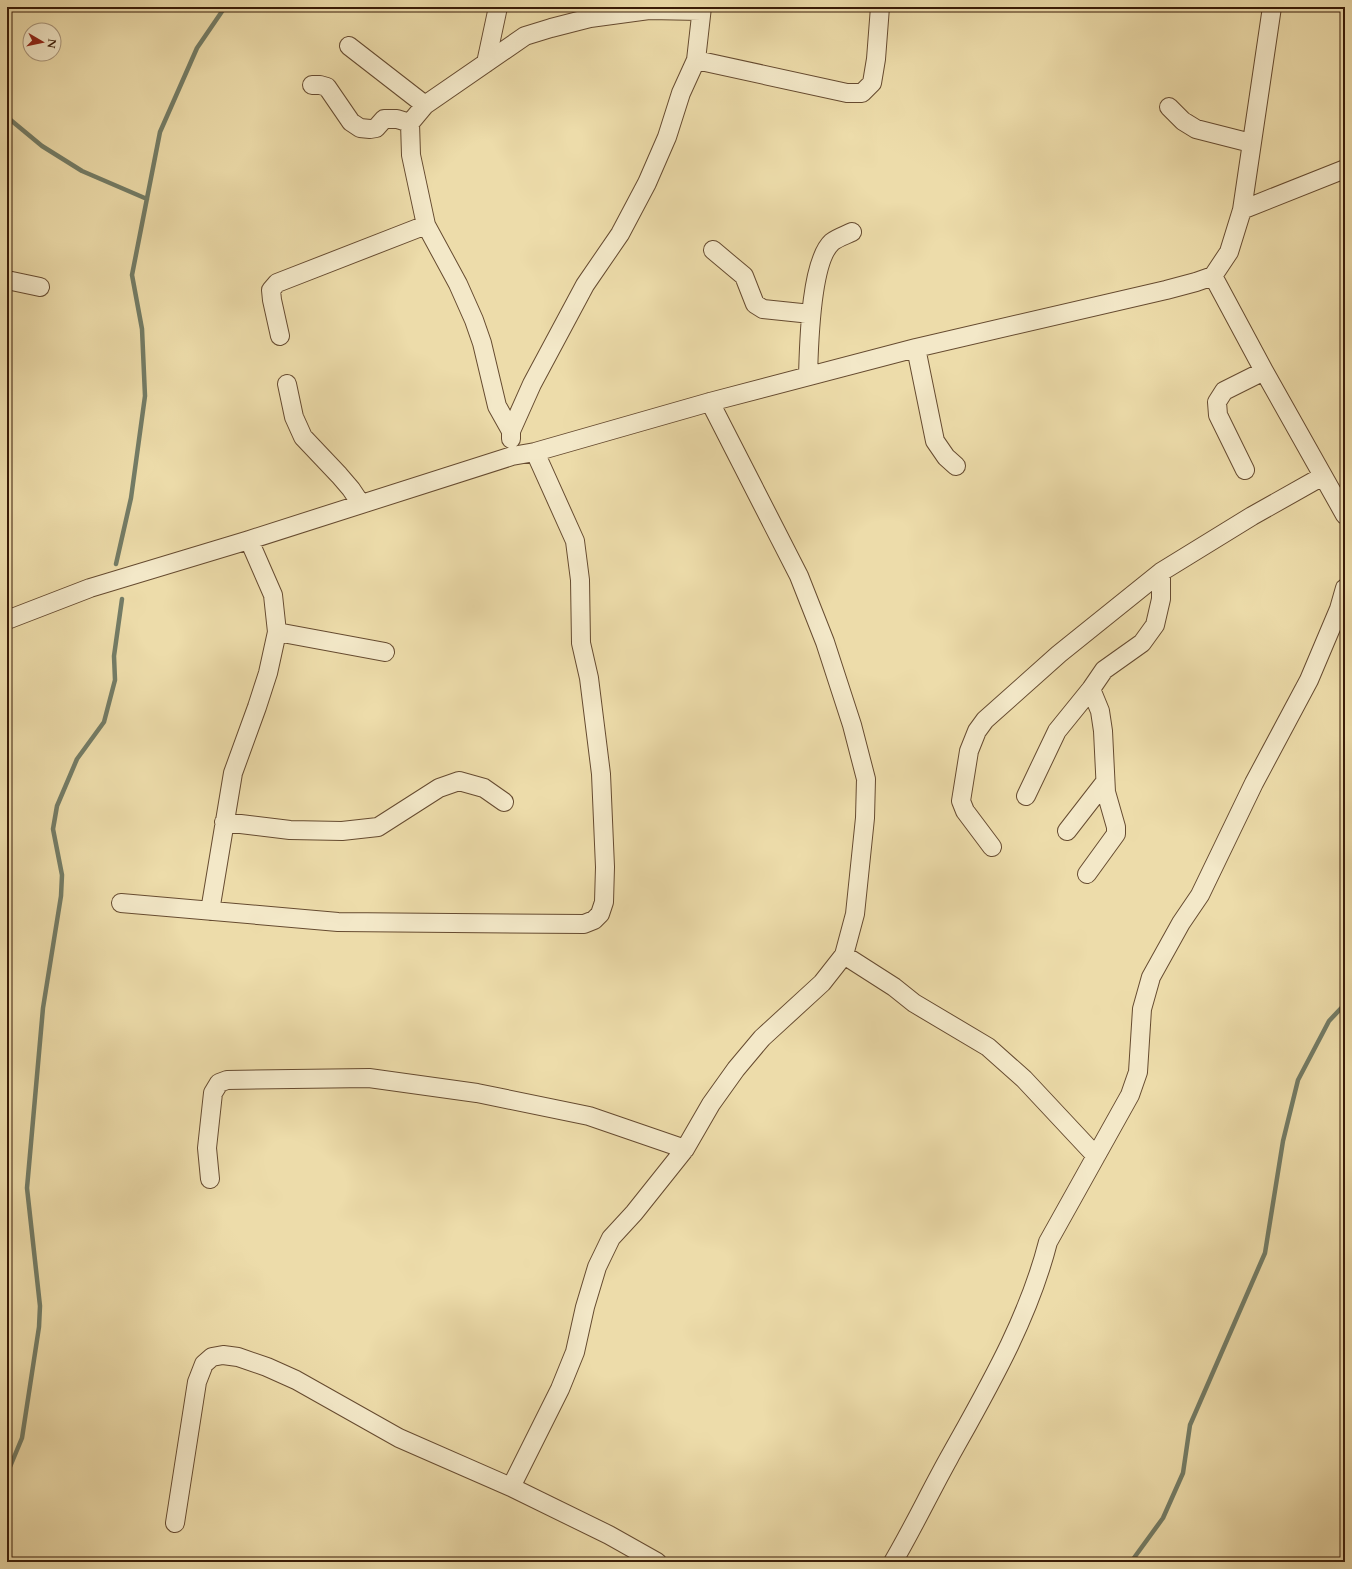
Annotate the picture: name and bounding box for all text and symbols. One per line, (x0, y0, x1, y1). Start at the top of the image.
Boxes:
north arrow (22, 22, 62, 62)
text: N (43, 38, 60, 50)

